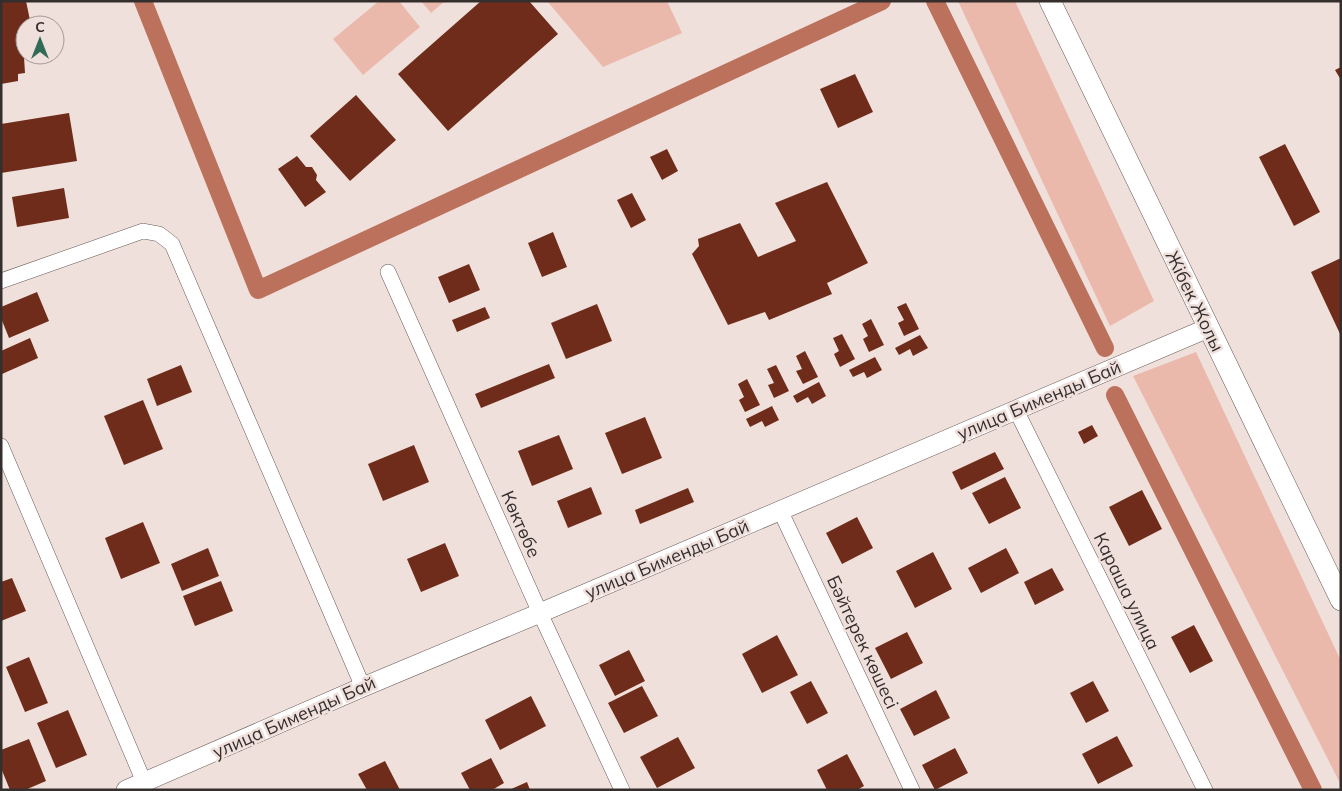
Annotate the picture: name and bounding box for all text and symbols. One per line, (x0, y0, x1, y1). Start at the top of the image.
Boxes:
north arrow (15, 15, 65, 65)
text: С (35, 18, 45, 36)
street label: Жібек Жолы (1161, 247, 1229, 355)
street label: улица Бименды Бай (954, 355, 1124, 445)
street label: Көктөбе (496, 487, 546, 561)
street label: улица Бименды Бай (582, 514, 752, 604)
street label: Караша улица (1089, 529, 1165, 653)
street label: Бәйтерек көшесі (822, 572, 904, 712)
street label: улица Бименды Бай (209, 671, 379, 763)

